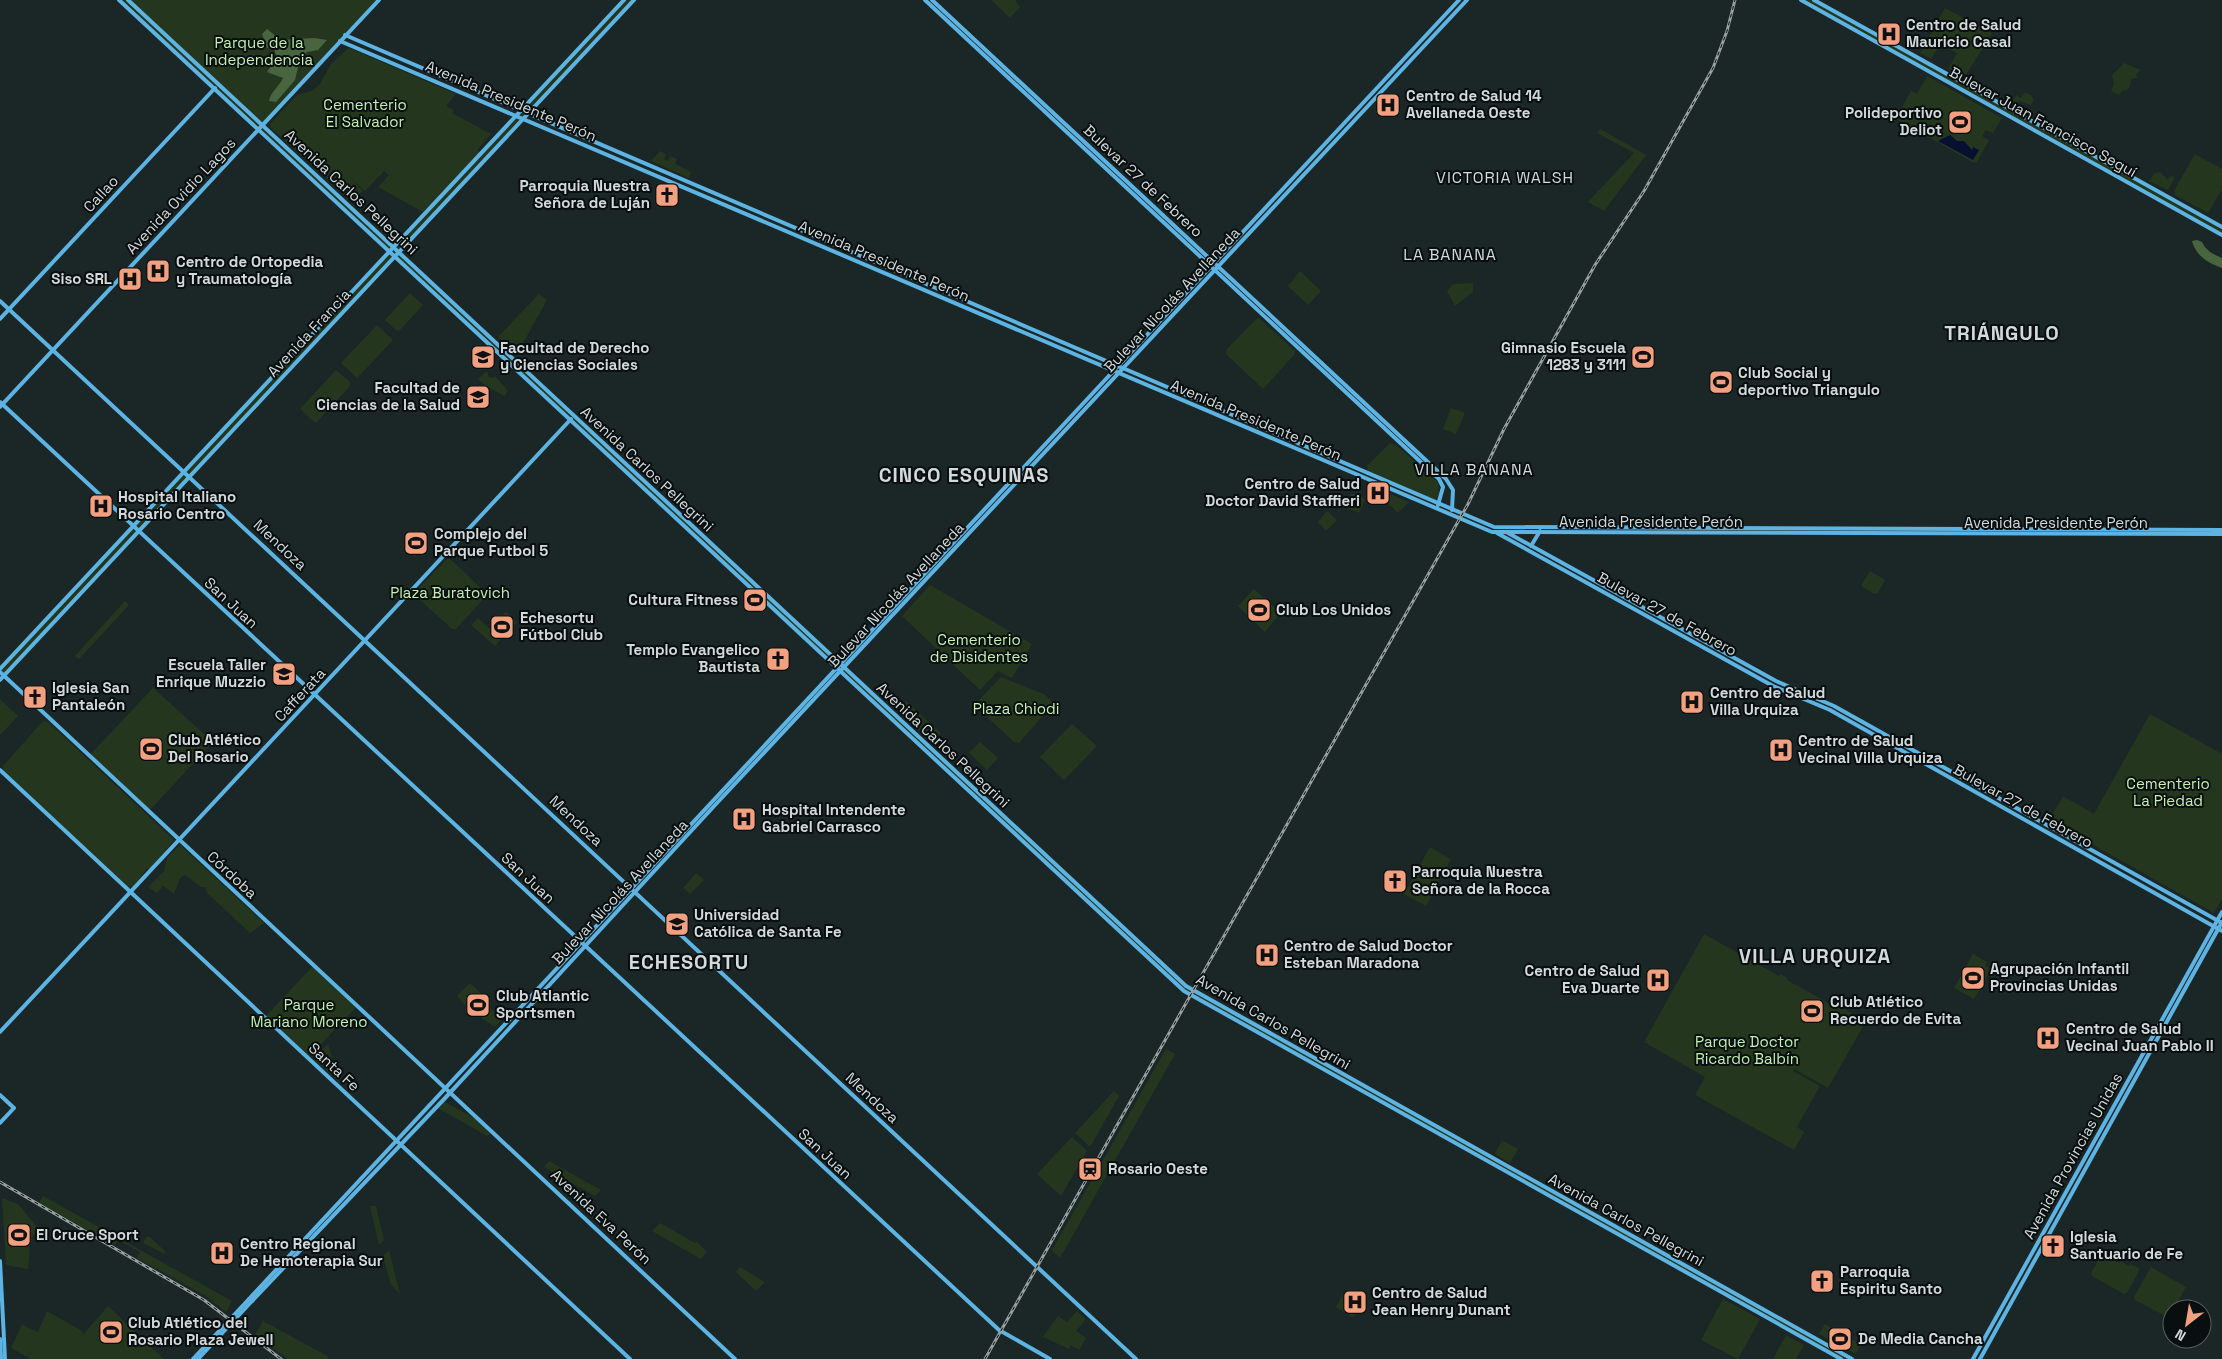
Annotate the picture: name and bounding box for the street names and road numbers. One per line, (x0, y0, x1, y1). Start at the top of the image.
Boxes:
street label: Avenida Presidente Perón (423, 56, 600, 145)
street label: Bulevar Juan Francisco Seguí (1946, 62, 2141, 181)
street label: Bulevar 27 de Febrero (1080, 120, 1207, 241)
street label: Avenida Carlos Pellegrini (281, 125, 422, 258)
street label: Avenida Ovidio Lagos (122, 133, 240, 258)
street label: Callao (79, 171, 122, 216)
street label: Avenida Presidente Perón (796, 216, 973, 305)
street label: Bulevar Nicolás Avellaneda (1099, 223, 1244, 376)
street label: Avenida Francia (263, 284, 355, 381)
street label: Avenida Presidente Perón (1168, 375, 1345, 464)
street label: Avenida Carlos Pellegrini (577, 402, 718, 535)
street label: Avenida Presidente Perón (1559, 512, 1743, 531)
street label: Avenida Presidente Perón (1964, 513, 2148, 532)
street label: Mendoza (250, 515, 311, 574)
street label: Bulevar Nicolás Avellaneda (823, 518, 968, 671)
street label: Bulevar 27 de Febrero (1594, 567, 1740, 660)
street label: San Juan (201, 573, 262, 632)
street label: Cafferata (270, 663, 330, 726)
street label: Avenida Carlos Pellegrini (873, 678, 1014, 811)
street label: Bulevar 27 de Febrero (1950, 759, 2096, 852)
street label: Mendoza (546, 791, 607, 850)
street label: Bulevar Nicolás Avellaneda (547, 815, 692, 968)
street label: Córdoba (203, 847, 262, 903)
street label: San Juan (498, 848, 559, 907)
street label: Avenida Carlos Pellegrini (1193, 970, 1354, 1074)
street label: Santa Fe (305, 1038, 364, 1095)
street label: Mendoza (842, 1068, 903, 1127)
street label: Avenida Provincias Unidas (2019, 1069, 2126, 1242)
street label: San Juan (795, 1124, 856, 1183)
street label: Avenida Eva Perón (547, 1165, 656, 1268)
street label: Avenida Carlos Pellegrini (1545, 1169, 1707, 1270)

